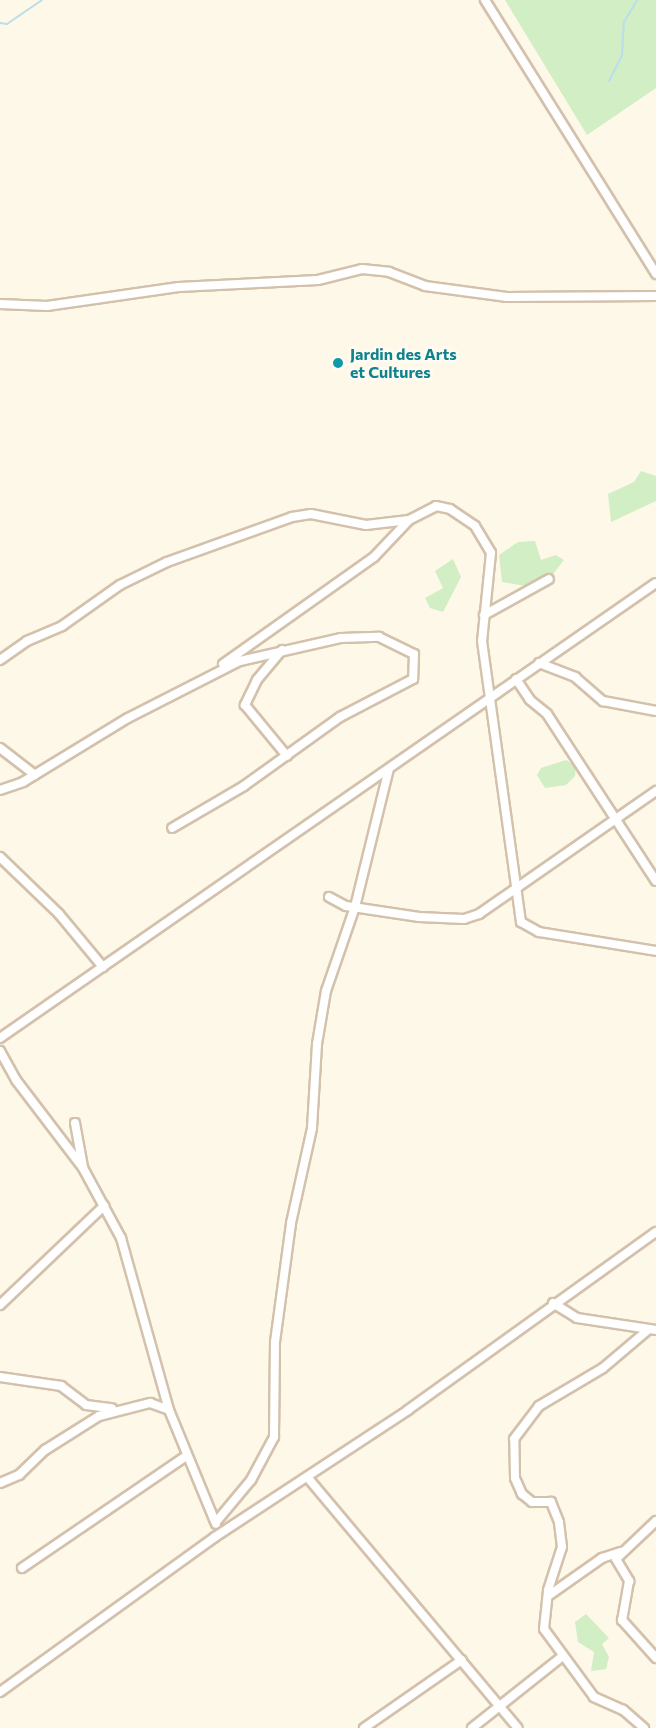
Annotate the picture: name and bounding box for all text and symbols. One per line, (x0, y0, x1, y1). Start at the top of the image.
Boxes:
place label: Jardin des Arts et Cultures (350, 344, 457, 382)
marker: Jardin des Arts et Cultures (331, 356, 345, 370)

